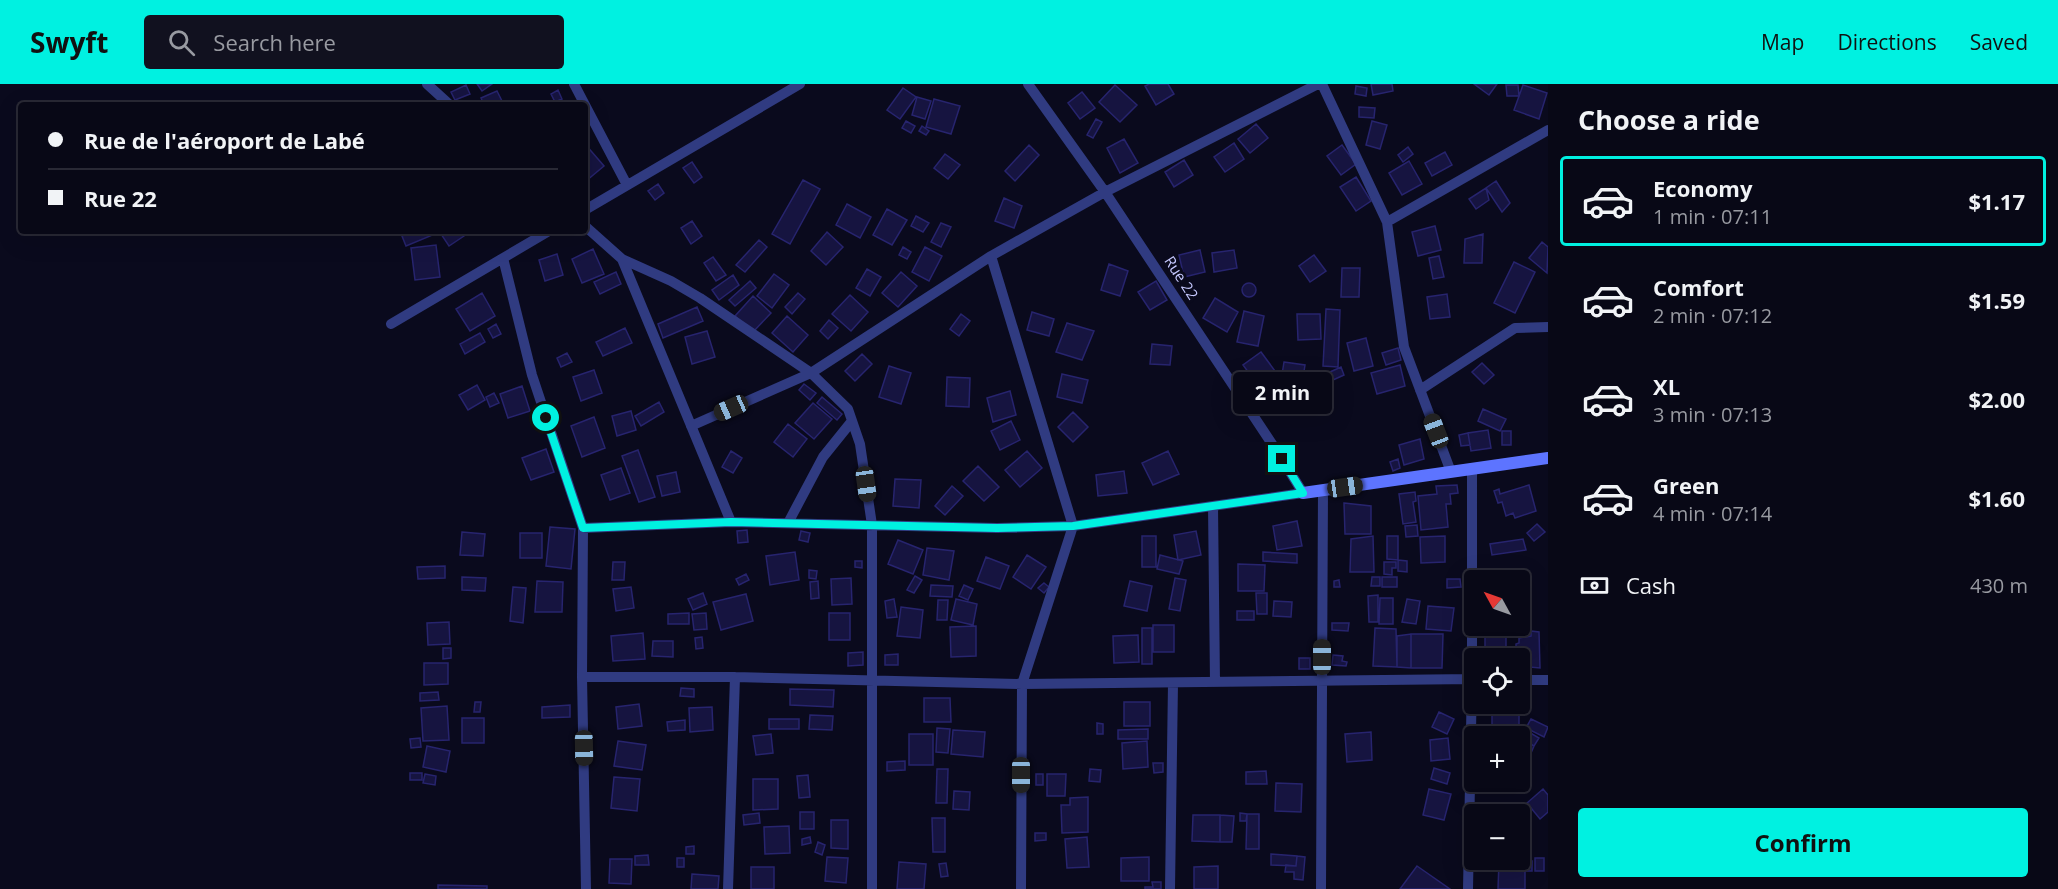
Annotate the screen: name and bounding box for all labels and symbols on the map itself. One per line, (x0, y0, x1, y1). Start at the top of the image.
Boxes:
street label: Rue 22 (1160, 252, 1203, 303)
callout: 2 min (1232, 372, 1332, 414)
car (711, 392, 751, 424)
route start (532, 404, 559, 431)
car (1421, 411, 1451, 451)
route end (1268, 445, 1295, 472)
car (855, 465, 877, 503)
car (1326, 476, 1364, 498)
north arrow (1464, 570, 1530, 636)
car (1313, 639, 1331, 675)
car (575, 730, 593, 766)
car (1012, 757, 1030, 793)

